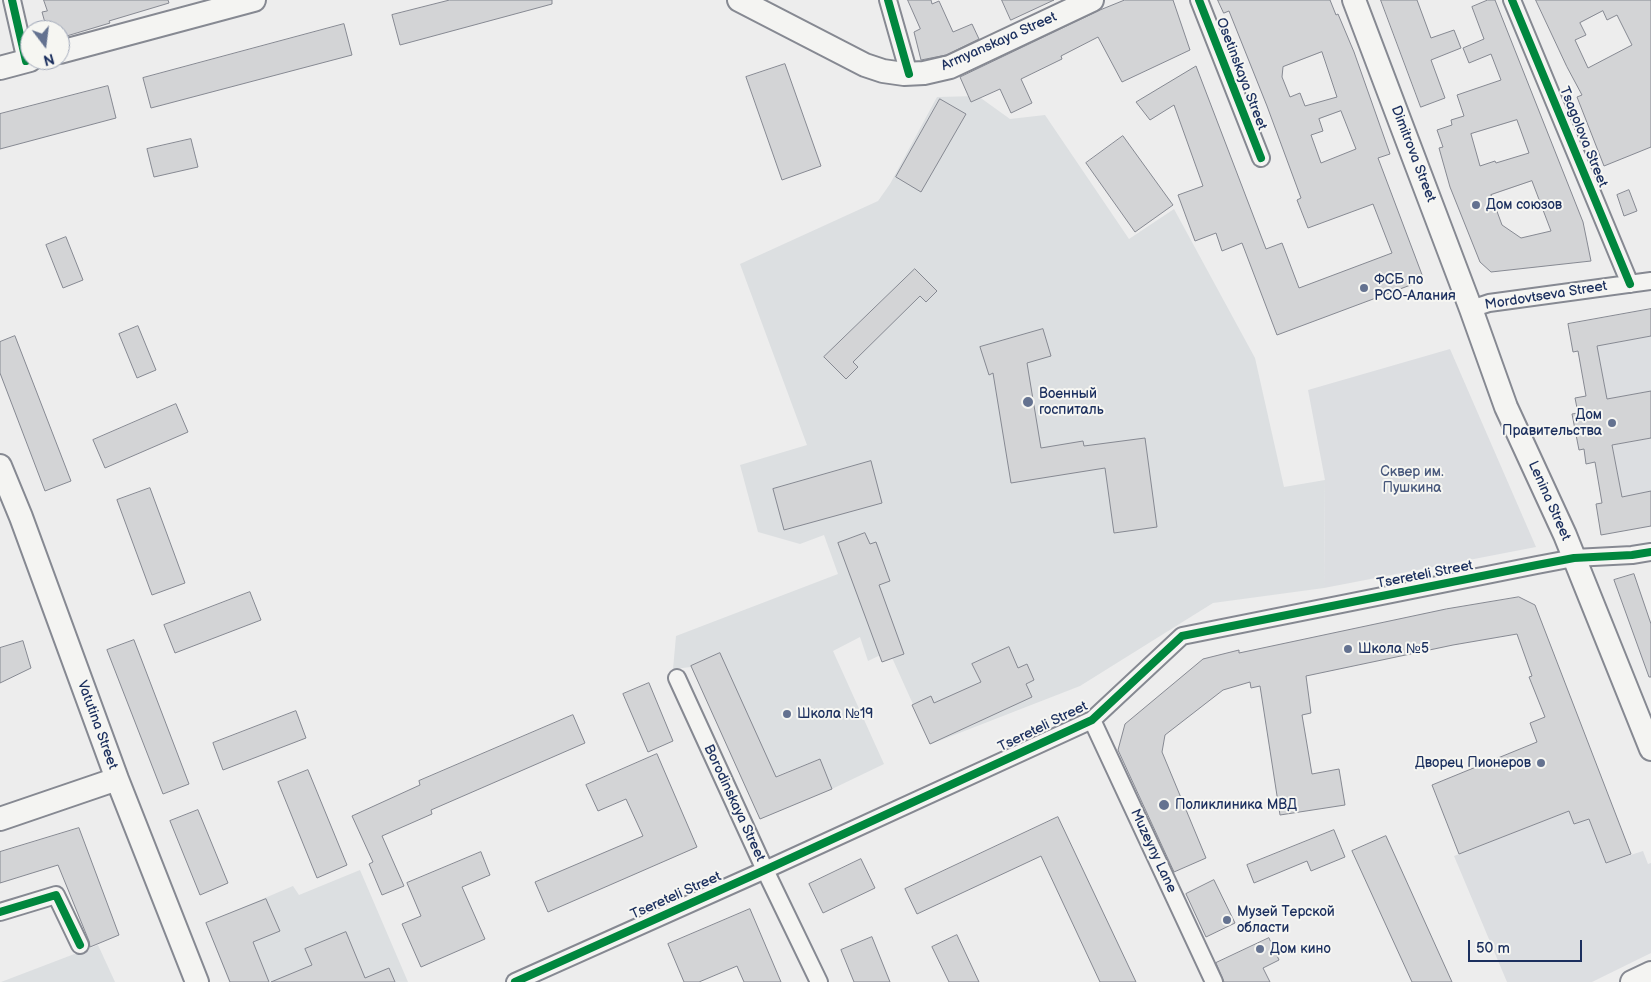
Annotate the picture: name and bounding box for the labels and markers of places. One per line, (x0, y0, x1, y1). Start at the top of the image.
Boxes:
place label: Дом союзов (1486, 197, 1562, 213)
marker: Дом союзов (1470, 199, 1482, 211)
place label: ФСБ по РСО-Алания (1374, 272, 1456, 304)
marker: ФСБ по РСО-Алания (1358, 282, 1370, 294)
place label: Военный госпиталь (1039, 386, 1104, 418)
marker: Военный госпиталь (1021, 395, 1035, 409)
place label: Дом Правительства (1502, 407, 1602, 440)
marker: Дом Правительства (1606, 417, 1618, 429)
place label: Школа №5 (1358, 641, 1429, 657)
marker: Школа №5 (1342, 643, 1354, 655)
place label: Школа №19 (797, 706, 873, 722)
marker: Школа №19 (781, 708, 793, 720)
place label: Дворец Пионеров (1415, 755, 1531, 771)
marker: Дворец Пионеров (1535, 757, 1547, 769)
place label: Поликлиника МВД (1175, 797, 1297, 813)
marker: Поликлиника МВД (1157, 798, 1171, 812)
place label: Музей Терской области (1237, 904, 1335, 936)
marker: Музей Терской области (1221, 914, 1233, 926)
place label: Дом кино (1270, 941, 1331, 957)
marker: Дом кино (1254, 943, 1266, 955)

